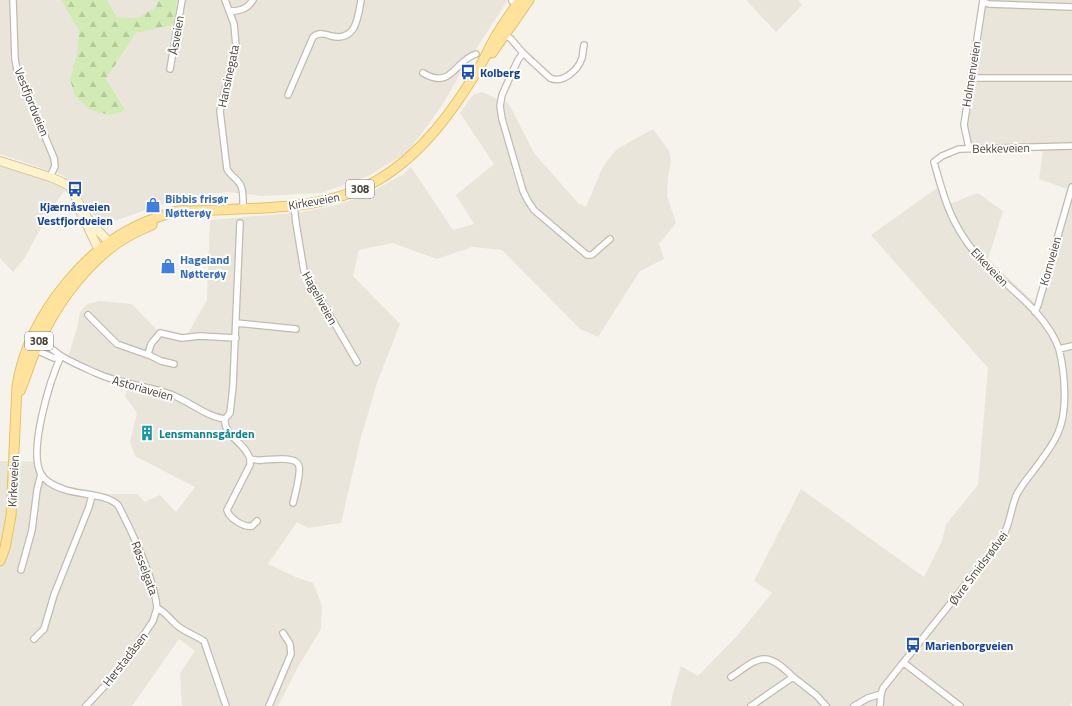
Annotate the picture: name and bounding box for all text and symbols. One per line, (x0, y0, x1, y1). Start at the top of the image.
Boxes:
street label: Åsveien (163, 14, 189, 56)
street label: Holmenveien (956, 40, 986, 108)
street label: Hansinegata (212, 43, 244, 109)
bus stop icon: Kolberg (459, 63, 477, 81)
place label: Kolberg (480, 63, 521, 82)
street label: Vestfjordveien (10, 65, 54, 139)
street label: Bekkeveien (972, 138, 1030, 158)
bus stop icon: Kjærnåsveien Vestfjordveien (66, 180, 84, 198)
road number: 308 (346, 180, 374, 198)
street label: Kirkeveien (287, 187, 341, 215)
place label: Bibbis frisør Nøtterøy (165, 189, 229, 222)
shop icon: Bibbis frisør Nøtterøy (144, 196, 162, 214)
place label: Kjærnåsveien Vestfjordveien (37, 197, 113, 230)
street label: Kornveien (1034, 234, 1066, 288)
street label: Eikeveien (967, 243, 1013, 291)
place label: Hageland Nøtterøy (180, 250, 229, 283)
shop icon: Hageland Nøtterøy (159, 257, 177, 275)
street label: Hageliveien (297, 268, 343, 328)
road number: 308 (25, 332, 53, 350)
street label: Astoriaveien (110, 370, 176, 406)
building icon: Lensmannsgården (138, 424, 156, 442)
place label: Lensmannsgården (159, 424, 255, 443)
street label: Kirkeveien (2, 455, 24, 507)
street label: Øvre Smidsrødvei (944, 527, 1012, 609)
street label: Røsselgata (126, 538, 164, 598)
street label: Herstadåsen (98, 628, 152, 690)
bus stop icon: Marienborgveien (904, 636, 922, 654)
place label: Marienborgveien (925, 636, 1013, 655)

